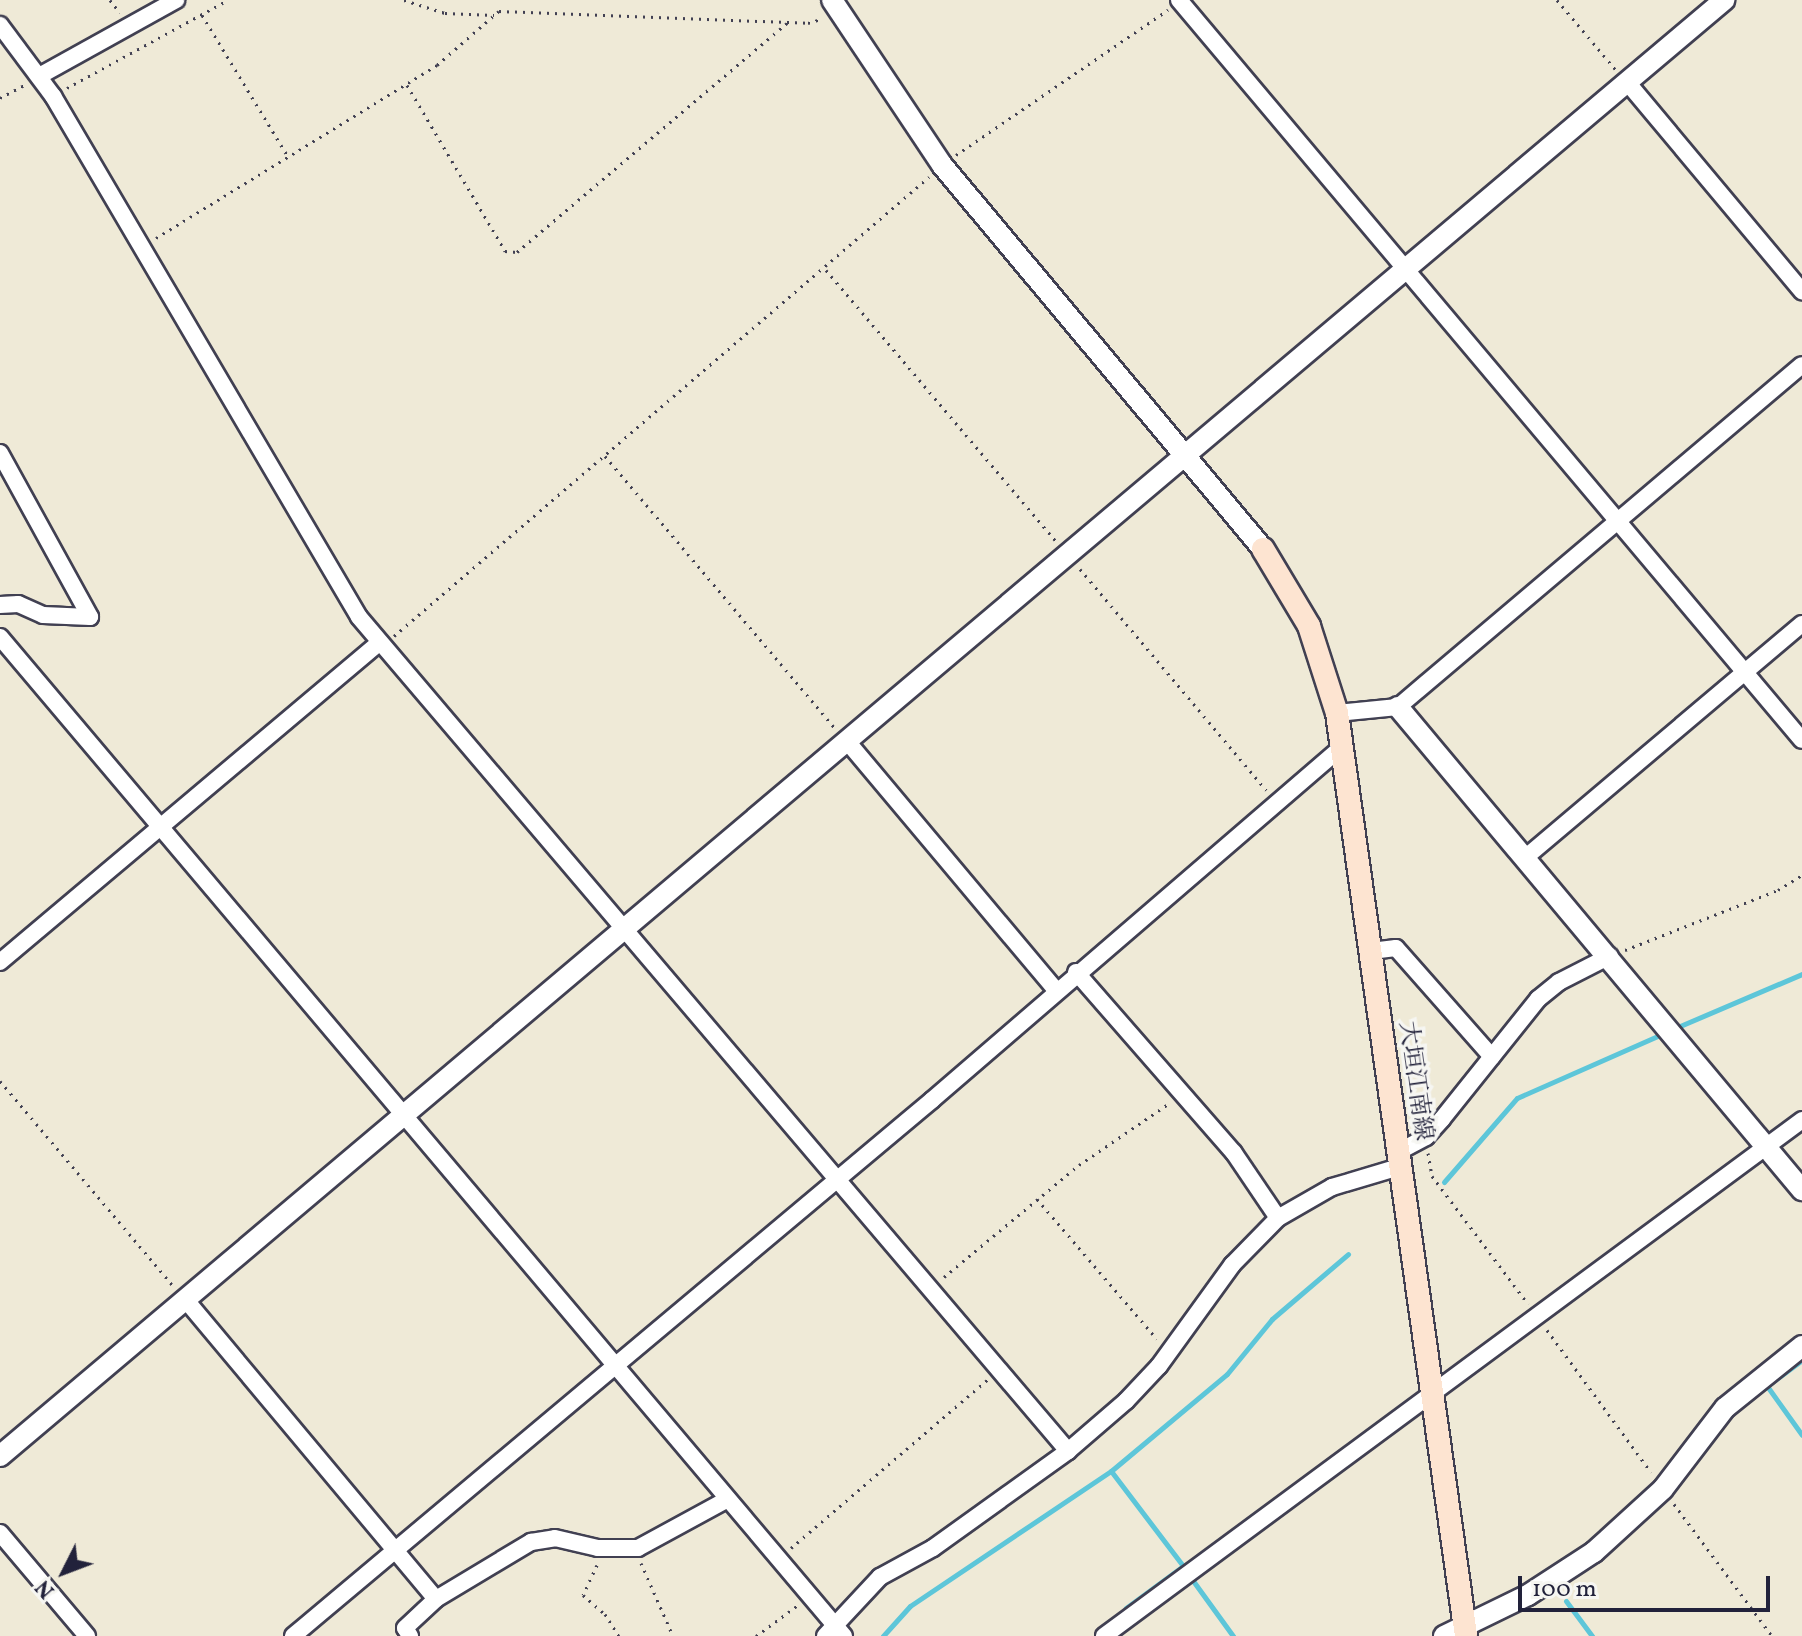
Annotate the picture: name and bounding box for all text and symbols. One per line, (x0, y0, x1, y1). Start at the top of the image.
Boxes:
street label: 大垣江南線 (1391, 1020, 1437, 1142)
north arrow (24, 1532, 104, 1612)
scale bar (1522, 1560, 1774, 1610)
text: N (29, 1572, 63, 1605)
text: 100 m (1532, 1573, 1597, 1607)

